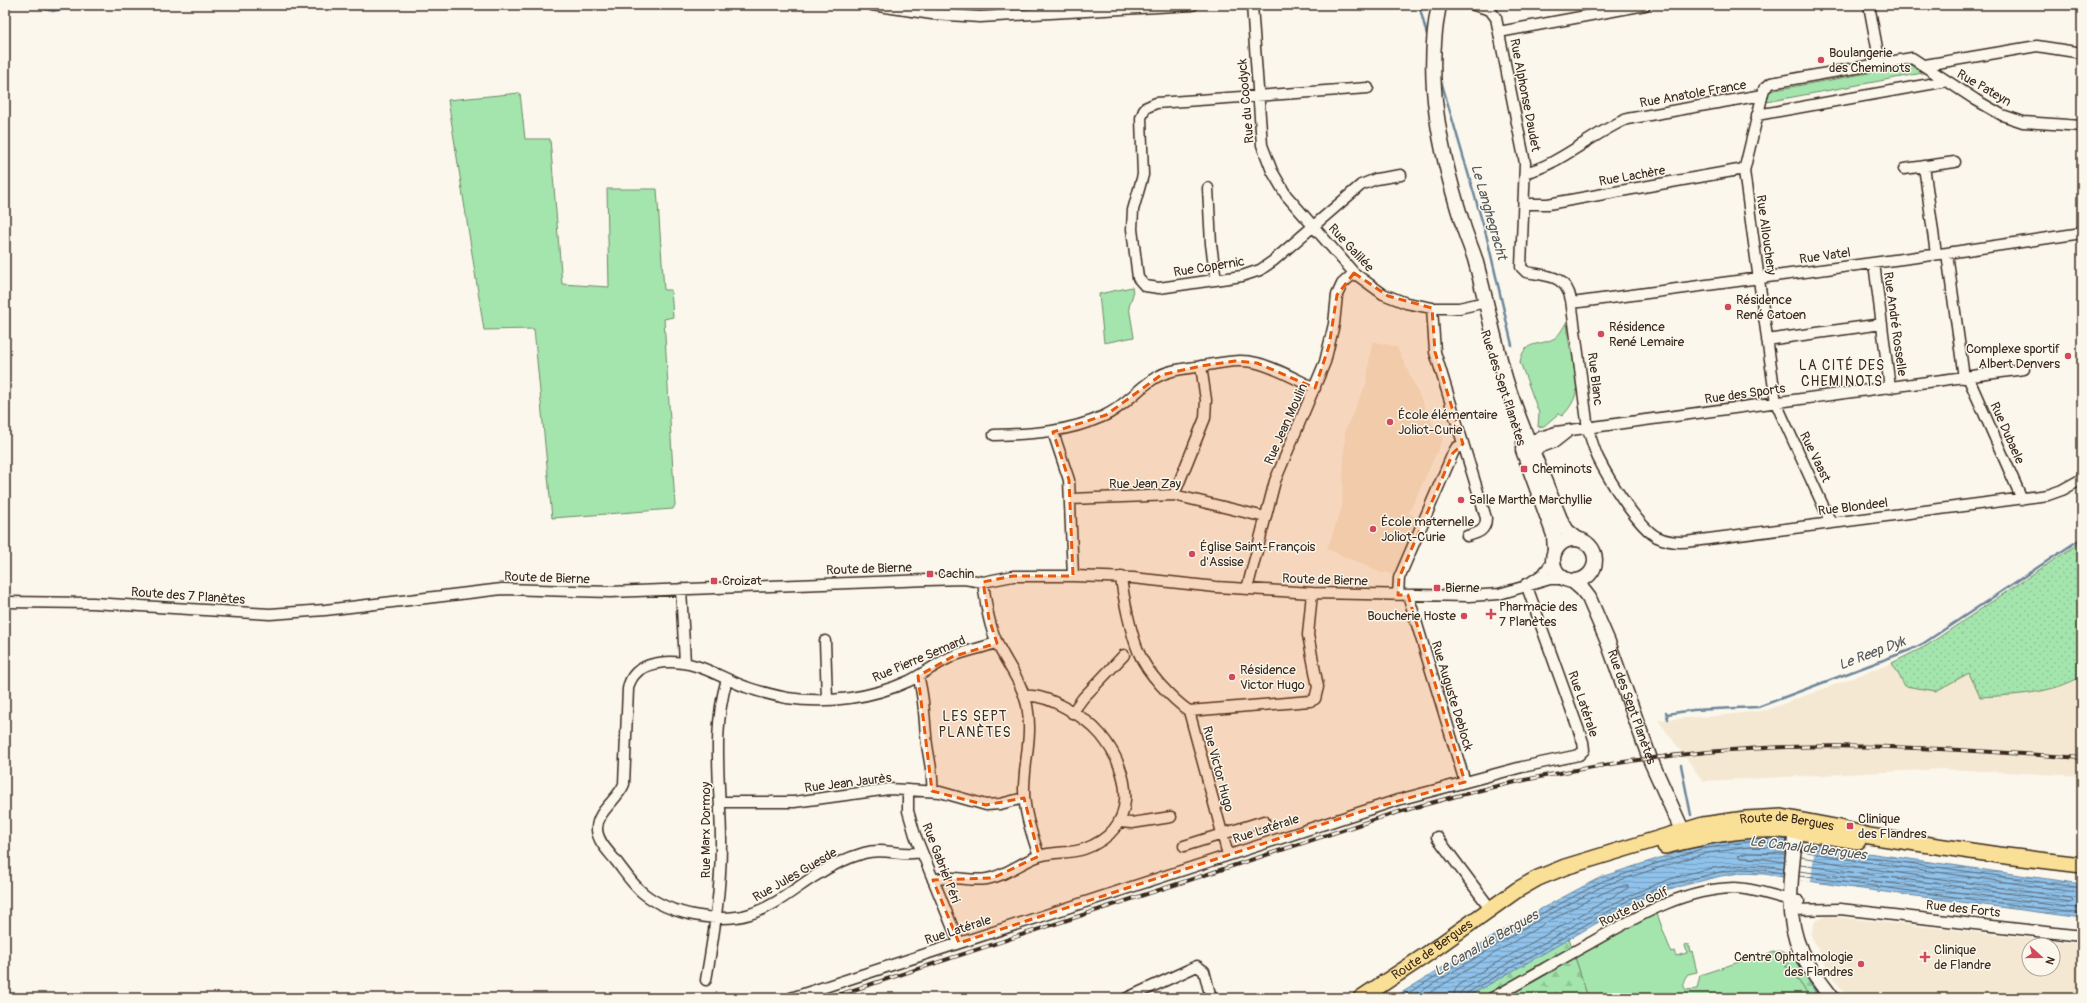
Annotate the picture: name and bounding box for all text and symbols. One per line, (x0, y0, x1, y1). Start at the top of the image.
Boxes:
street label: Rue Alphonse Daudet (1506, 37, 1544, 154)
place label: Boulangerie des Cheminots (1829, 45, 1911, 76)
marker: Boulangerie des Cheminots (1816, 55, 1826, 65)
street label: Rue du Coodyck (1234, 57, 1258, 144)
street label: Rue Pateyn (1954, 66, 2014, 110)
street label: Rue Anatole France (1639, 77, 1748, 111)
water label: Le Langhegracht (1467, 162, 1511, 263)
street label: Rue Lachère (1598, 162, 1667, 190)
street label: Rue Allouchery (1752, 194, 1780, 277)
street label: Rue Galilée (1325, 221, 1378, 276)
street label: Rue Vatel (1798, 244, 1852, 268)
street label: Rue Copernic (1172, 253, 1246, 281)
street label: Rue André Rosselle (1880, 271, 1910, 378)
place label: Résidence René Catoen (1736, 292, 1806, 323)
marker: Résidence René Catoen (1723, 302, 1733, 312)
place label: Résidence René Lemaire (1609, 319, 1685, 350)
street label: Rue des Sept Planètes (1477, 328, 1529, 448)
marker: Résidence René Lemaire (1596, 329, 1606, 339)
place label: Complexe sportif Albert Denvers (1966, 341, 2061, 372)
marker: Complexe sportif Albert Denvers (2063, 351, 2073, 361)
street label: Rue Blanc (1584, 352, 1606, 407)
district label: LA CITÉ DES CHEMINOTS (1799, 356, 1885, 390)
street label: Rue des Sports (1704, 380, 1787, 408)
street label: Rue Jean Moulin (1261, 381, 1311, 467)
street label: Rue Dubaele (1986, 400, 2028, 467)
place label: École élémentaire Joliot-Curie (1398, 407, 1498, 438)
marker: École élémentaire Joliot-Curie (1385, 417, 1395, 427)
street label: Rue Vaast (1796, 429, 1834, 486)
place label: Cheminots (1532, 461, 1592, 477)
marker: Cheminots (1519, 464, 1529, 474)
street label: Rue Jean Zay (1109, 476, 1182, 492)
place label: Salle Marthe Marchyllie (1469, 492, 1592, 508)
marker: Salle Marthe Marchyllie (1456, 495, 1466, 505)
street label: Rue Blondeel (1817, 495, 1889, 519)
place label: École maternelle Joliot-Curie (1381, 514, 1475, 545)
marker: École maternelle Joliot-Curie (1368, 524, 1378, 534)
place label: Église Saint-François d'Assise (1200, 539, 1316, 570)
marker: Église Saint-François d'Assise (1187, 549, 1197, 559)
street label: Route de Bierne (826, 559, 913, 578)
place label: Cachin (938, 566, 974, 582)
street label: Route de Bierne (504, 569, 591, 588)
marker: Cachin (925, 569, 935, 579)
street label: Route de Bierne (1282, 571, 1369, 590)
place label: Croizat (722, 573, 762, 589)
marker: Croizat (709, 576, 719, 586)
place label: Bierne (1445, 580, 1480, 596)
marker: Bierne (1432, 583, 1442, 593)
street label: Route des 7 Planètes (130, 584, 246, 608)
place label: Pharmacie des 7 Planètes (1499, 599, 1578, 630)
place label: Boucherie Hoste (1367, 608, 1457, 624)
marker: Pharmacie des 7 Planètes (1486, 609, 1496, 619)
marker: Boucherie Hoste (1459, 611, 1469, 621)
street label: Rue Pierre Semard (870, 632, 968, 686)
water label: Le Reep Dyk (1836, 632, 1909, 673)
street label: Rue Auguste Deblock (1428, 639, 1477, 753)
street label: Rue des Sept Planètes (1603, 647, 1659, 767)
place label: Résidence Victor Hugo (1240, 662, 1305, 693)
street label: Rue Latérale (1564, 669, 1602, 740)
marker: Résidence Victor Hugo (1227, 672, 1237, 682)
district label: LES SEPT PLANÈTES (938, 708, 1012, 741)
street label: Rue Victor Hugo (1199, 724, 1237, 814)
street label: Rue Jean Jaurès (804, 770, 893, 796)
street label: Rue Marx Dormoy (698, 781, 714, 878)
street label: Route de Bergues (1739, 809, 1835, 835)
street label: Rue Latérale (1231, 811, 1302, 847)
place label: Clinique des Flandres (1858, 811, 1927, 842)
street label: Rue Gabriel Péri (918, 821, 964, 905)
marker: Clinique des Flandres (1845, 821, 1855, 831)
water label: Le Canal de Bergues (1749, 832, 1869, 864)
street label: Rue Jules Guesde (750, 844, 840, 906)
street label: Route du Golf (1597, 883, 1672, 931)
street label: Rue des Forts (1925, 897, 2001, 921)
water label: Le Canal de Bergues (1431, 905, 1543, 980)
street label: Rue Latérale (923, 912, 994, 948)
street label: Route de Bergues (1389, 916, 1476, 983)
north arrow (2021, 937, 2061, 977)
place label: Clinique de Flandre (1934, 942, 1991, 973)
place label: Centre Ophtalmologie des Flandres (1734, 949, 1854, 980)
marker: Clinique de Flandre (1919, 951, 1931, 963)
text: N (2042, 955, 2057, 967)
marker: Centre Ophtalmologie des Flandres (1856, 959, 1866, 969)

